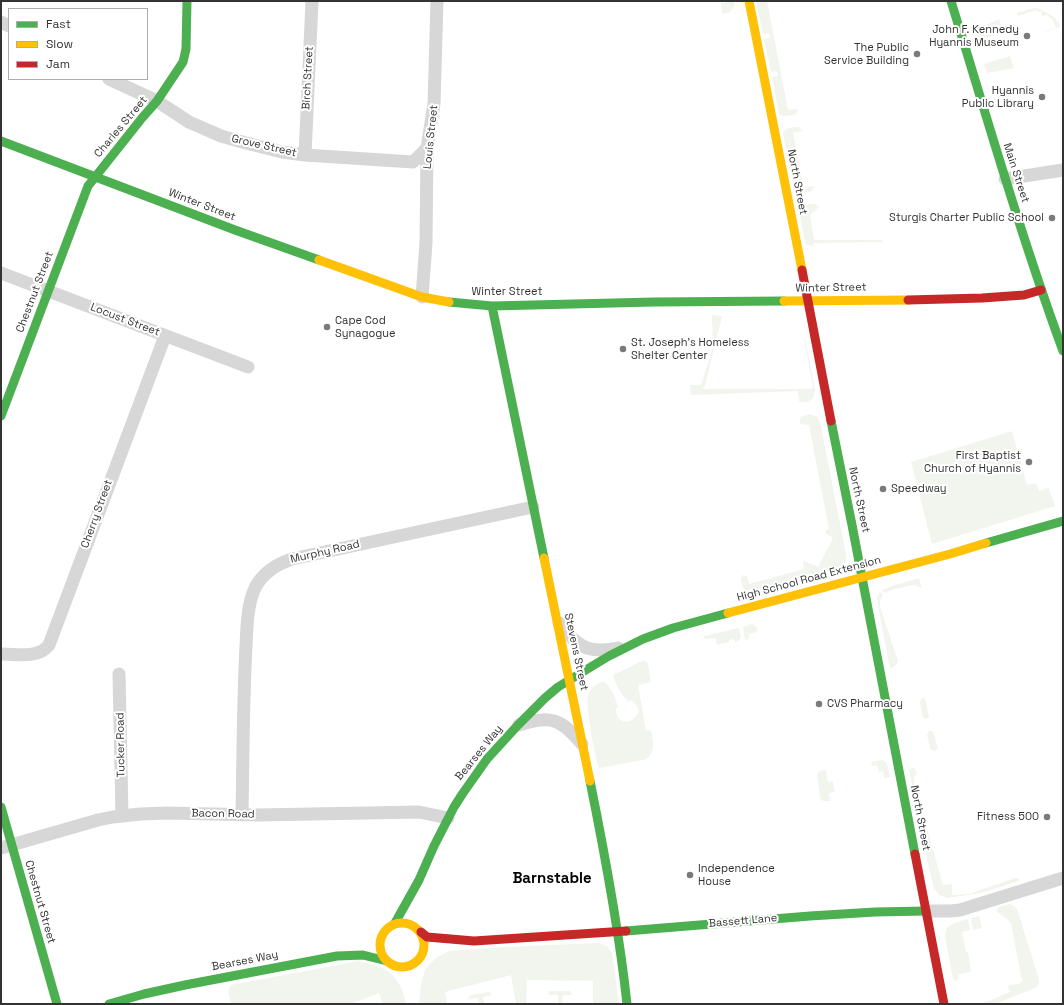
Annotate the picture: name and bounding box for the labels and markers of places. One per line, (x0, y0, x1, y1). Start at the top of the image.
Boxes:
place label: John F. Kennedy Hyannis Museum (929, 23, 1019, 49)
marker: John F. Kennedy Hyannis Museum (1022, 31, 1032, 41)
place label: The Public Service Building (824, 41, 909, 67)
marker: The Public Service Building (912, 49, 922, 59)
place label: Hyannis Public Library (962, 84, 1034, 110)
marker: Hyannis Public Library (1037, 92, 1047, 102)
place label: Sturgis Charter Public School (889, 211, 1044, 225)
marker: Sturgis Charter Public School (1047, 213, 1057, 223)
place label: Cape Cod Synagogue (335, 314, 396, 340)
marker: Cape Cod Synagogue (322, 322, 332, 332)
place label: St. Joseph's Homeless Shelter Center (631, 336, 749, 362)
marker: St. Joseph's Homeless Shelter Center (618, 344, 628, 354)
place label: First Baptist Church of Hyannis (924, 449, 1021, 475)
marker: First Baptist Church of Hyannis (1024, 457, 1034, 467)
place label: Speedway (891, 482, 947, 496)
marker: Speedway (878, 484, 888, 494)
place label: CVS Pharmacy (827, 697, 903, 711)
marker: CVS Pharmacy (814, 699, 824, 709)
place label: Fitness 500 (977, 810, 1039, 824)
marker: Fitness 500 (1042, 812, 1052, 822)
place label: Independence House (698, 862, 775, 888)
marker: Independence House (685, 870, 695, 880)

